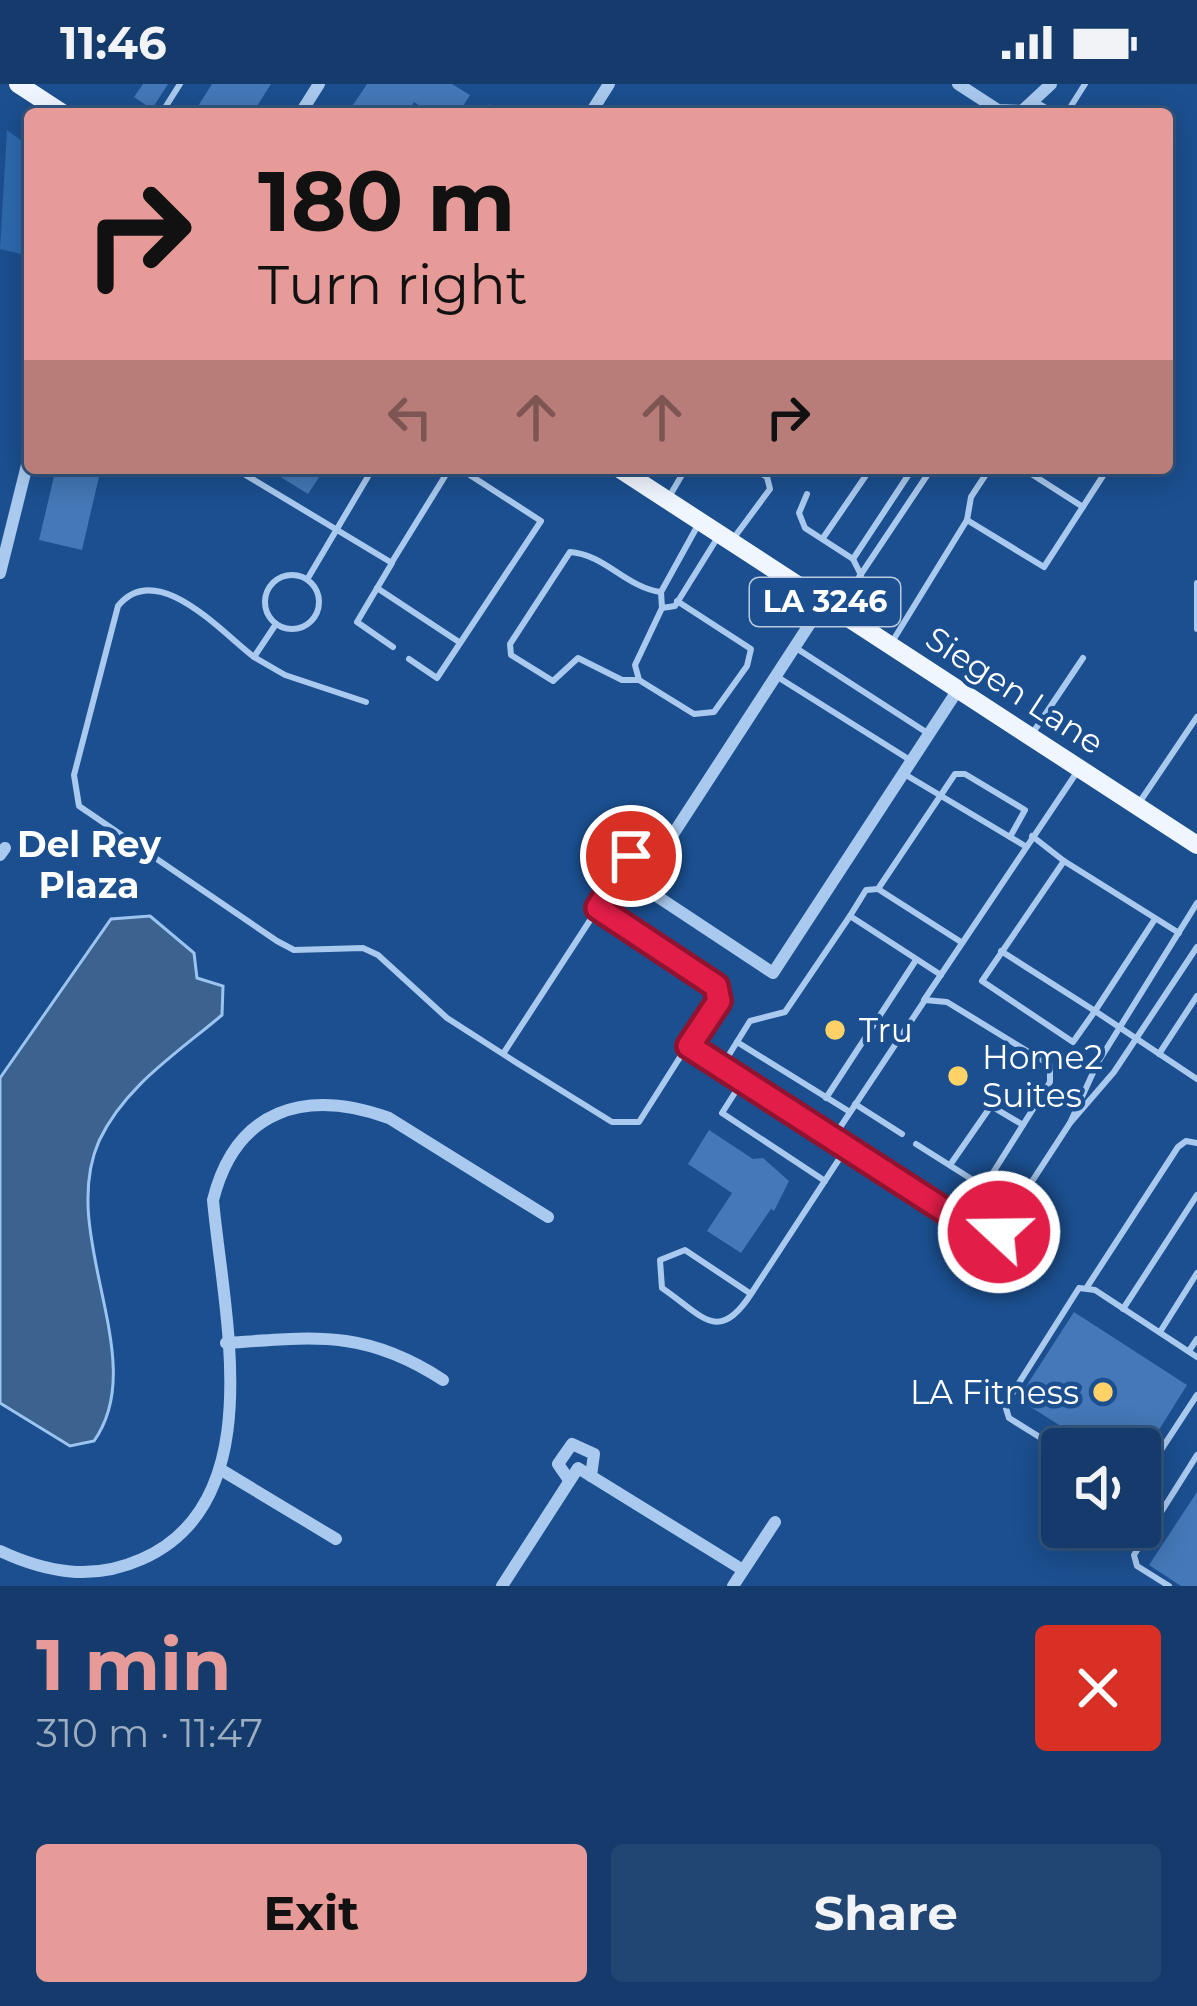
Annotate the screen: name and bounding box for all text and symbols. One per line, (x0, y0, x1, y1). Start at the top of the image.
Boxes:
text: 11:46 (60, 15, 167, 70)
text: 180 m (258, 150, 515, 252)
icon: right (60, 156, 216, 312)
text: Turn right (258, 252, 528, 318)
icon: left (377, 384, 443, 450)
icon: ahead (503, 384, 569, 450)
icon: ahead (629, 384, 695, 450)
icon: right (755, 384, 821, 450)
road number: LA 3246 (750, 578, 900, 626)
street label: Siegen Lane (919, 618, 1111, 762)
pin (580, 805, 682, 907)
district label: Del Rey Plaza (17, 822, 162, 907)
icon: arrive (598, 823, 664, 889)
place label: Tru (859, 1010, 913, 1050)
marker: Tru (822, 1017, 848, 1043)
place label: Home2 Suites (982, 1037, 1103, 1115)
marker: Home2 Suites (945, 1063, 971, 1089)
position arrow (936, 1169, 1062, 1295)
place label: LA Fitness (910, 1372, 1079, 1412)
marker: LA Fitness (1090, 1379, 1116, 1405)
map controls (1041, 1428, 1161, 1548)
button: sound (1041, 1428, 1161, 1548)
text: 1 min (36, 1620, 232, 1708)
button: close (1035, 1625, 1161, 1751)
text: 310 m · 11:47 (36, 1709, 263, 1757)
button: Exit (36, 1844, 587, 1982)
button: Share (611, 1844, 1161, 1982)

